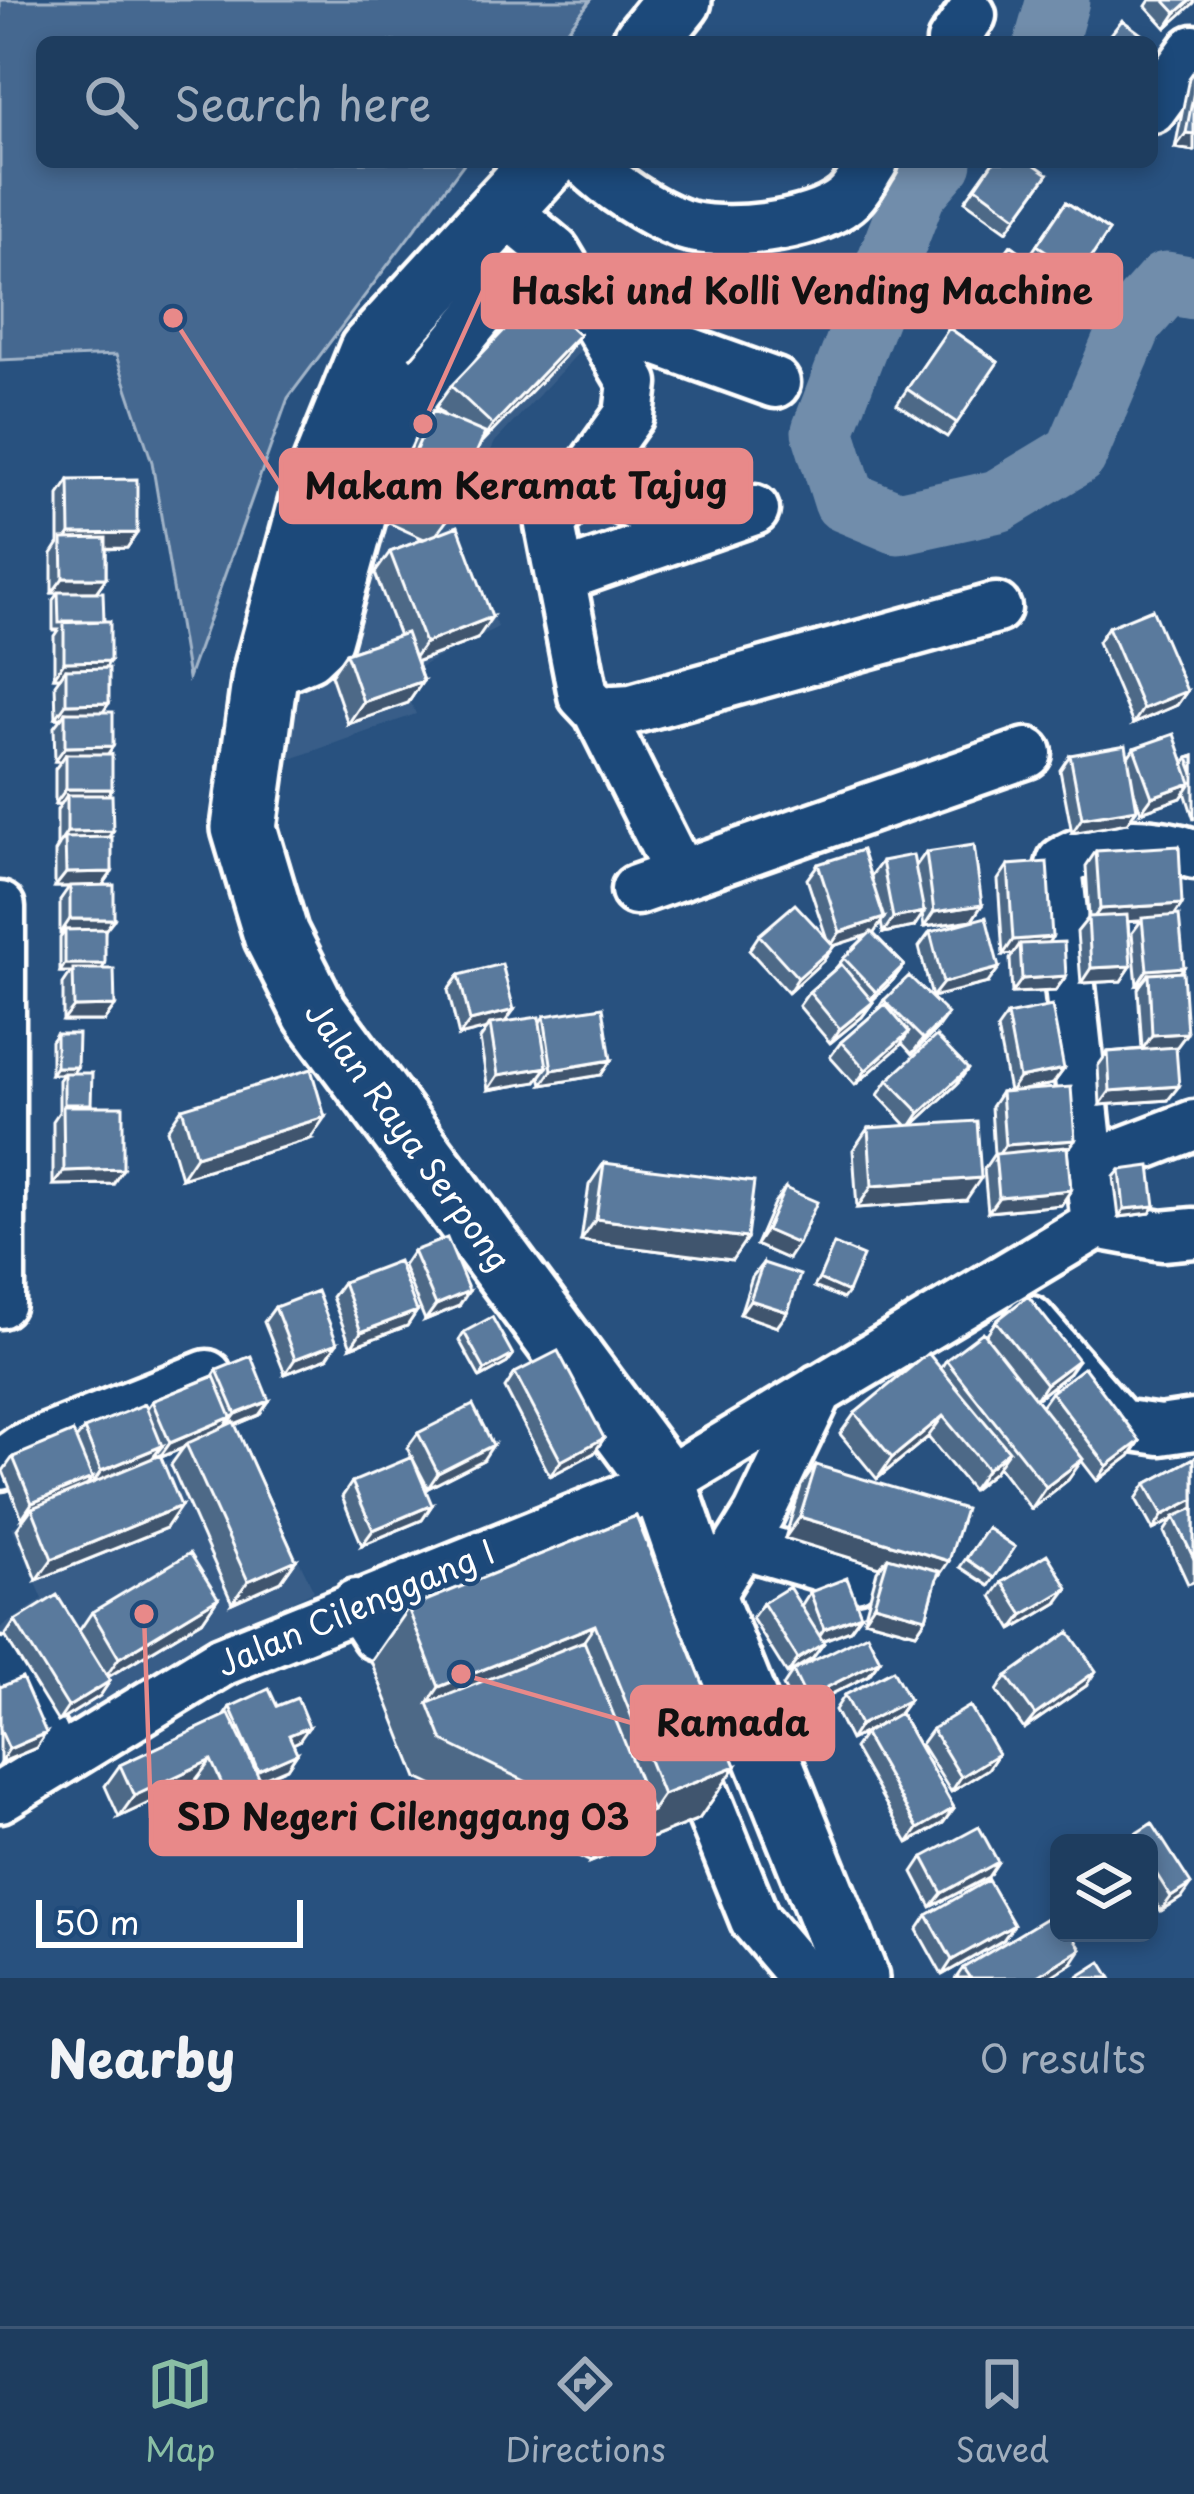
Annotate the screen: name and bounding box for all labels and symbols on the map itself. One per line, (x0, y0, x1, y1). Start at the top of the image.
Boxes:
callout: Haski und Kolli Vending Machine (483, 255, 1121, 327)
text: Haski und Kolli Vending Machine (511, 262, 1093, 316)
callout: Makam Keramat Tajug (281, 450, 751, 522)
text: Makam Keramat Tajug (305, 457, 727, 511)
street label: Jalan Raya Serpong (294, 989, 525, 1280)
street label: Jalan Cilenggang I (208, 1525, 502, 1687)
callout: Ramada (632, 1687, 833, 1759)
text: Ramada (656, 1694, 810, 1748)
callout: SD Negeri Cilenggang 03 (151, 1782, 654, 1854)
text: SD Negeri Cilenggang 03 (176, 1788, 630, 1842)
scale bar (36, 1894, 303, 1947)

